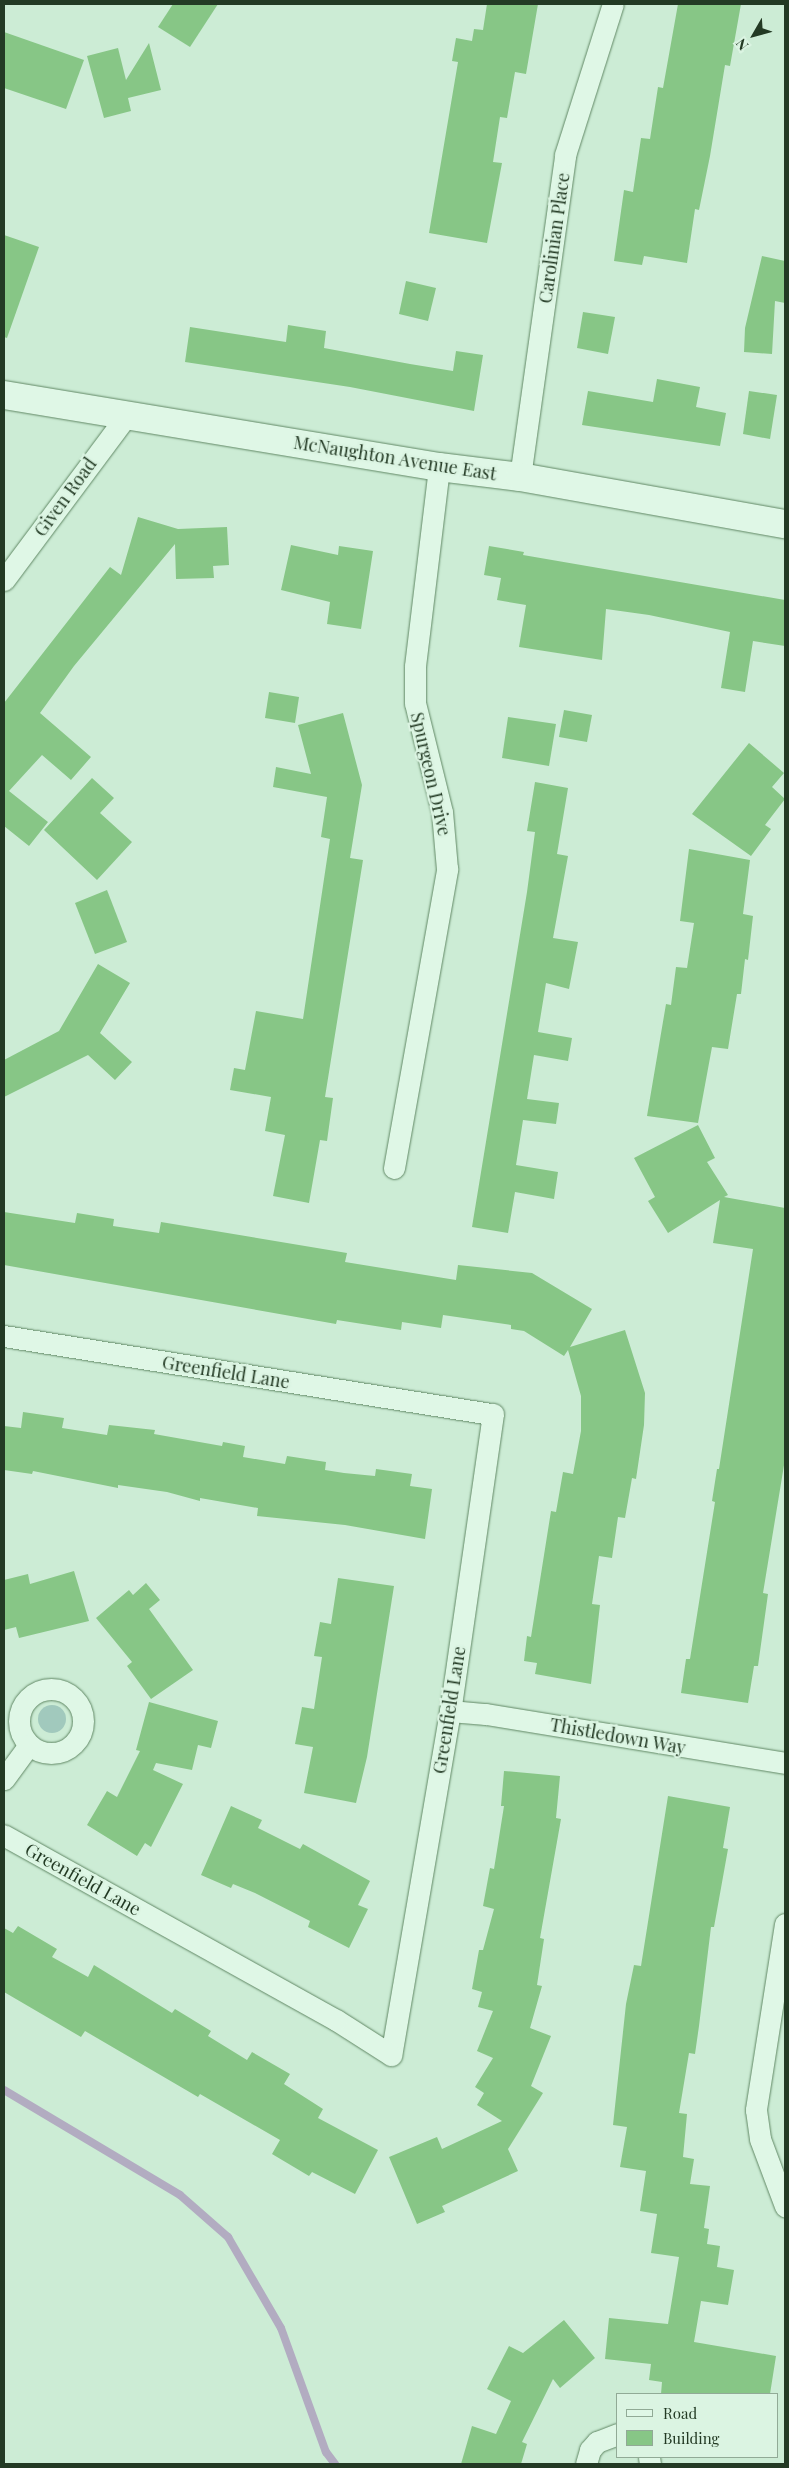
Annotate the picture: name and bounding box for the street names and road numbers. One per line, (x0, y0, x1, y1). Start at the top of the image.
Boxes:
street label: Carolinian Place (534, 171, 574, 305)
street label: McNaughton Avenue East (292, 431, 498, 485)
street label: Given Road (29, 453, 101, 541)
street label: Spurgeon Drive (406, 710, 456, 838)
street label: Greenfield Lane (161, 1351, 291, 1393)
street label: Greenfield Lane (428, 1645, 470, 1775)
street label: Thistledown Way (548, 1713, 688, 1759)
street label: Greenfield Lane (21, 1838, 145, 1920)

